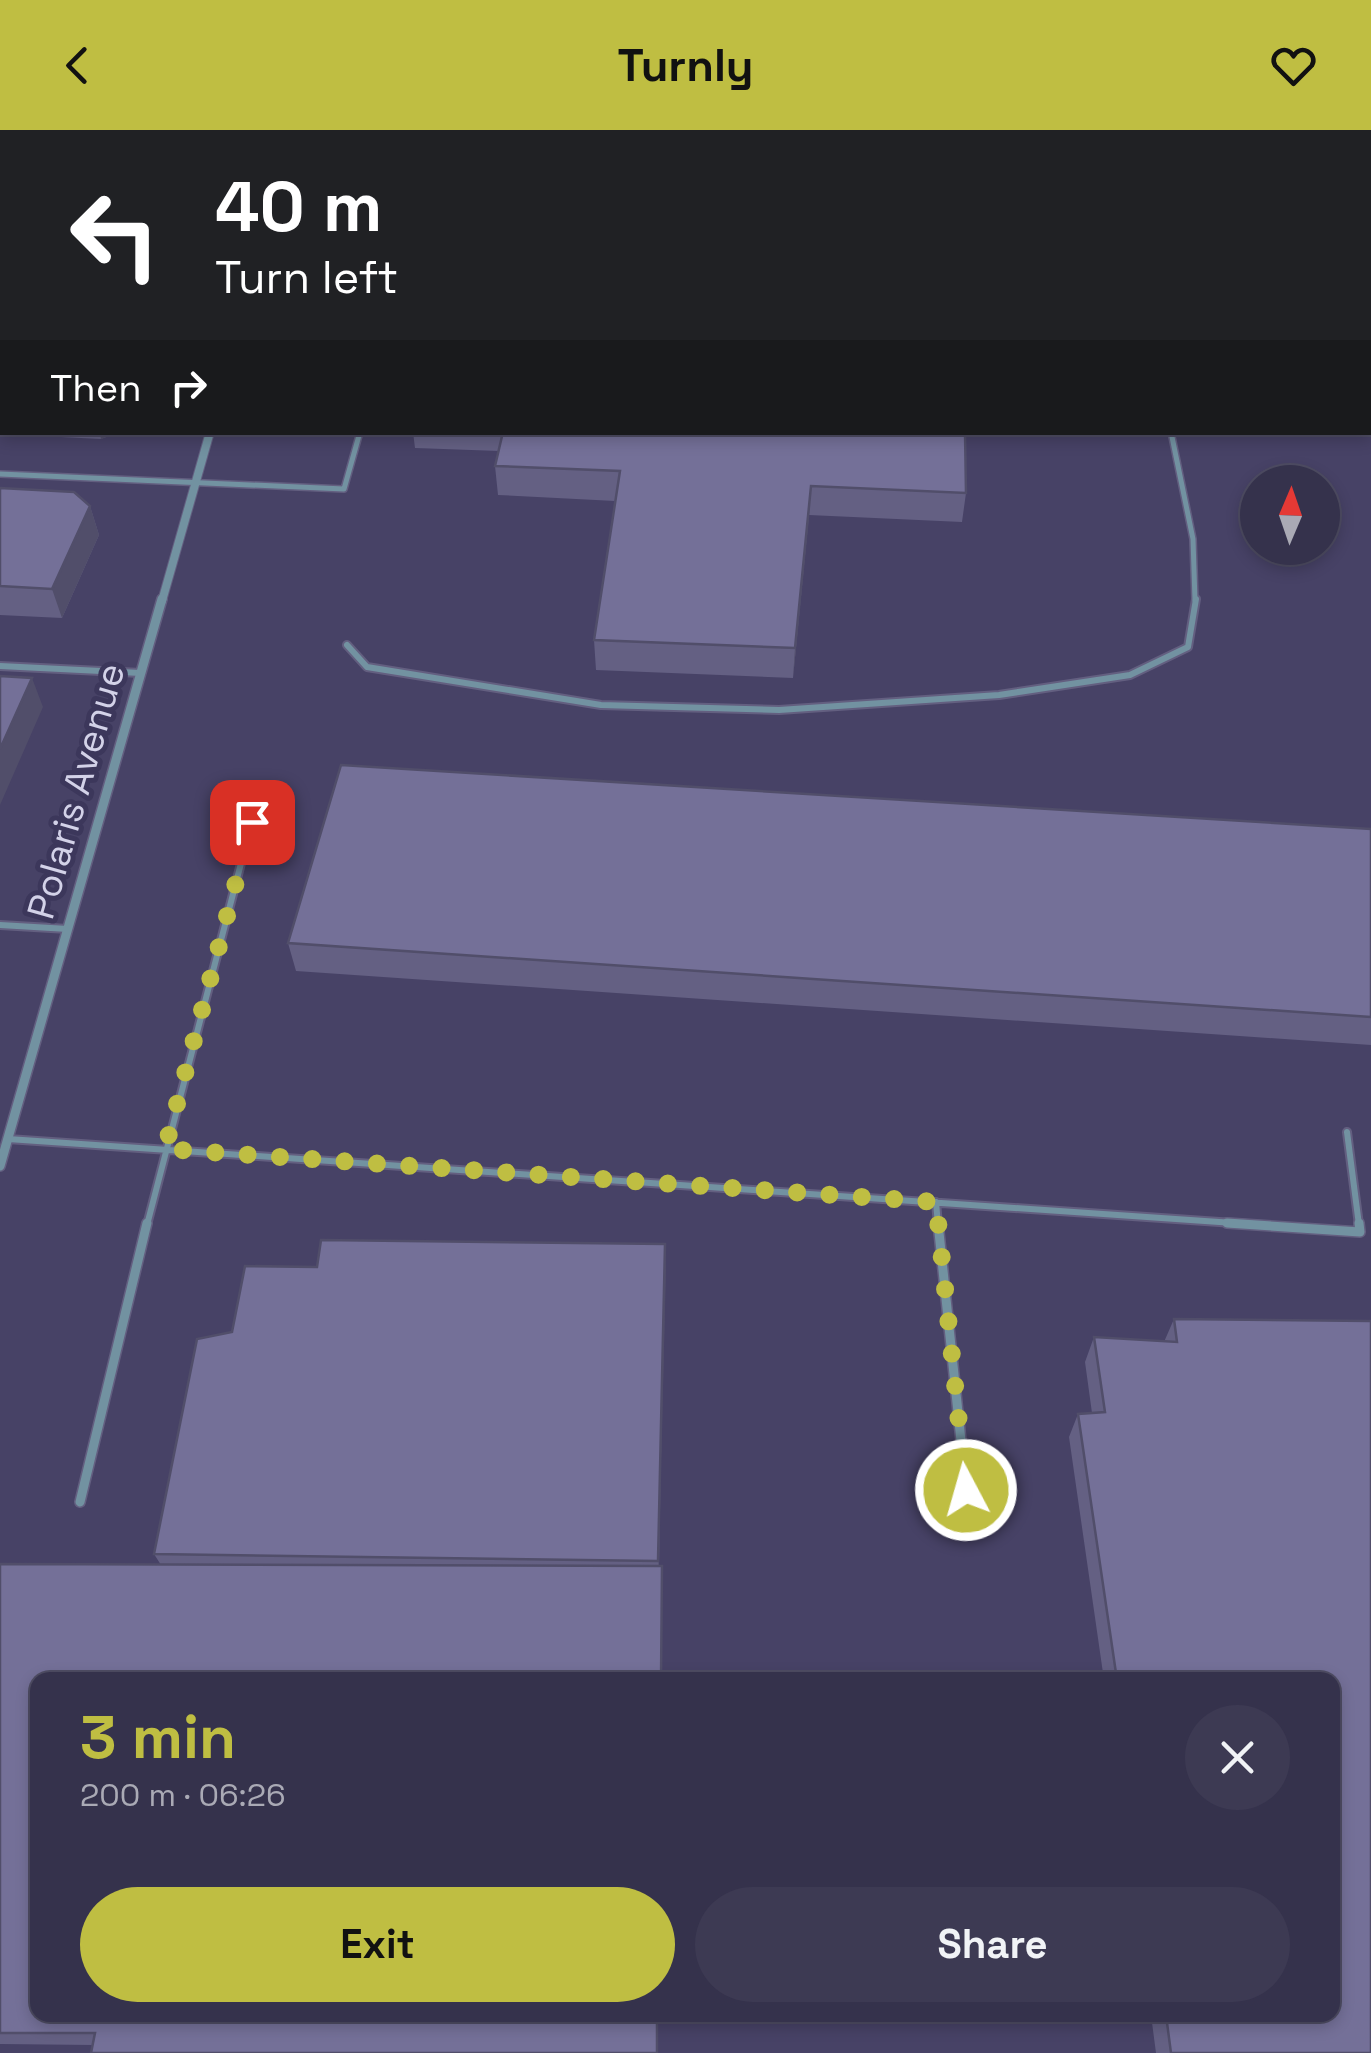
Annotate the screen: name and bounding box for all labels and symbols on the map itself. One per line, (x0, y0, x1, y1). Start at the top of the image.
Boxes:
north arrow (1240, 465, 1340, 565)
street label: Polaris Avenue (17, 657, 135, 925)
pin (210, 780, 295, 865)
position arrow (914, 1438, 1018, 1542)

